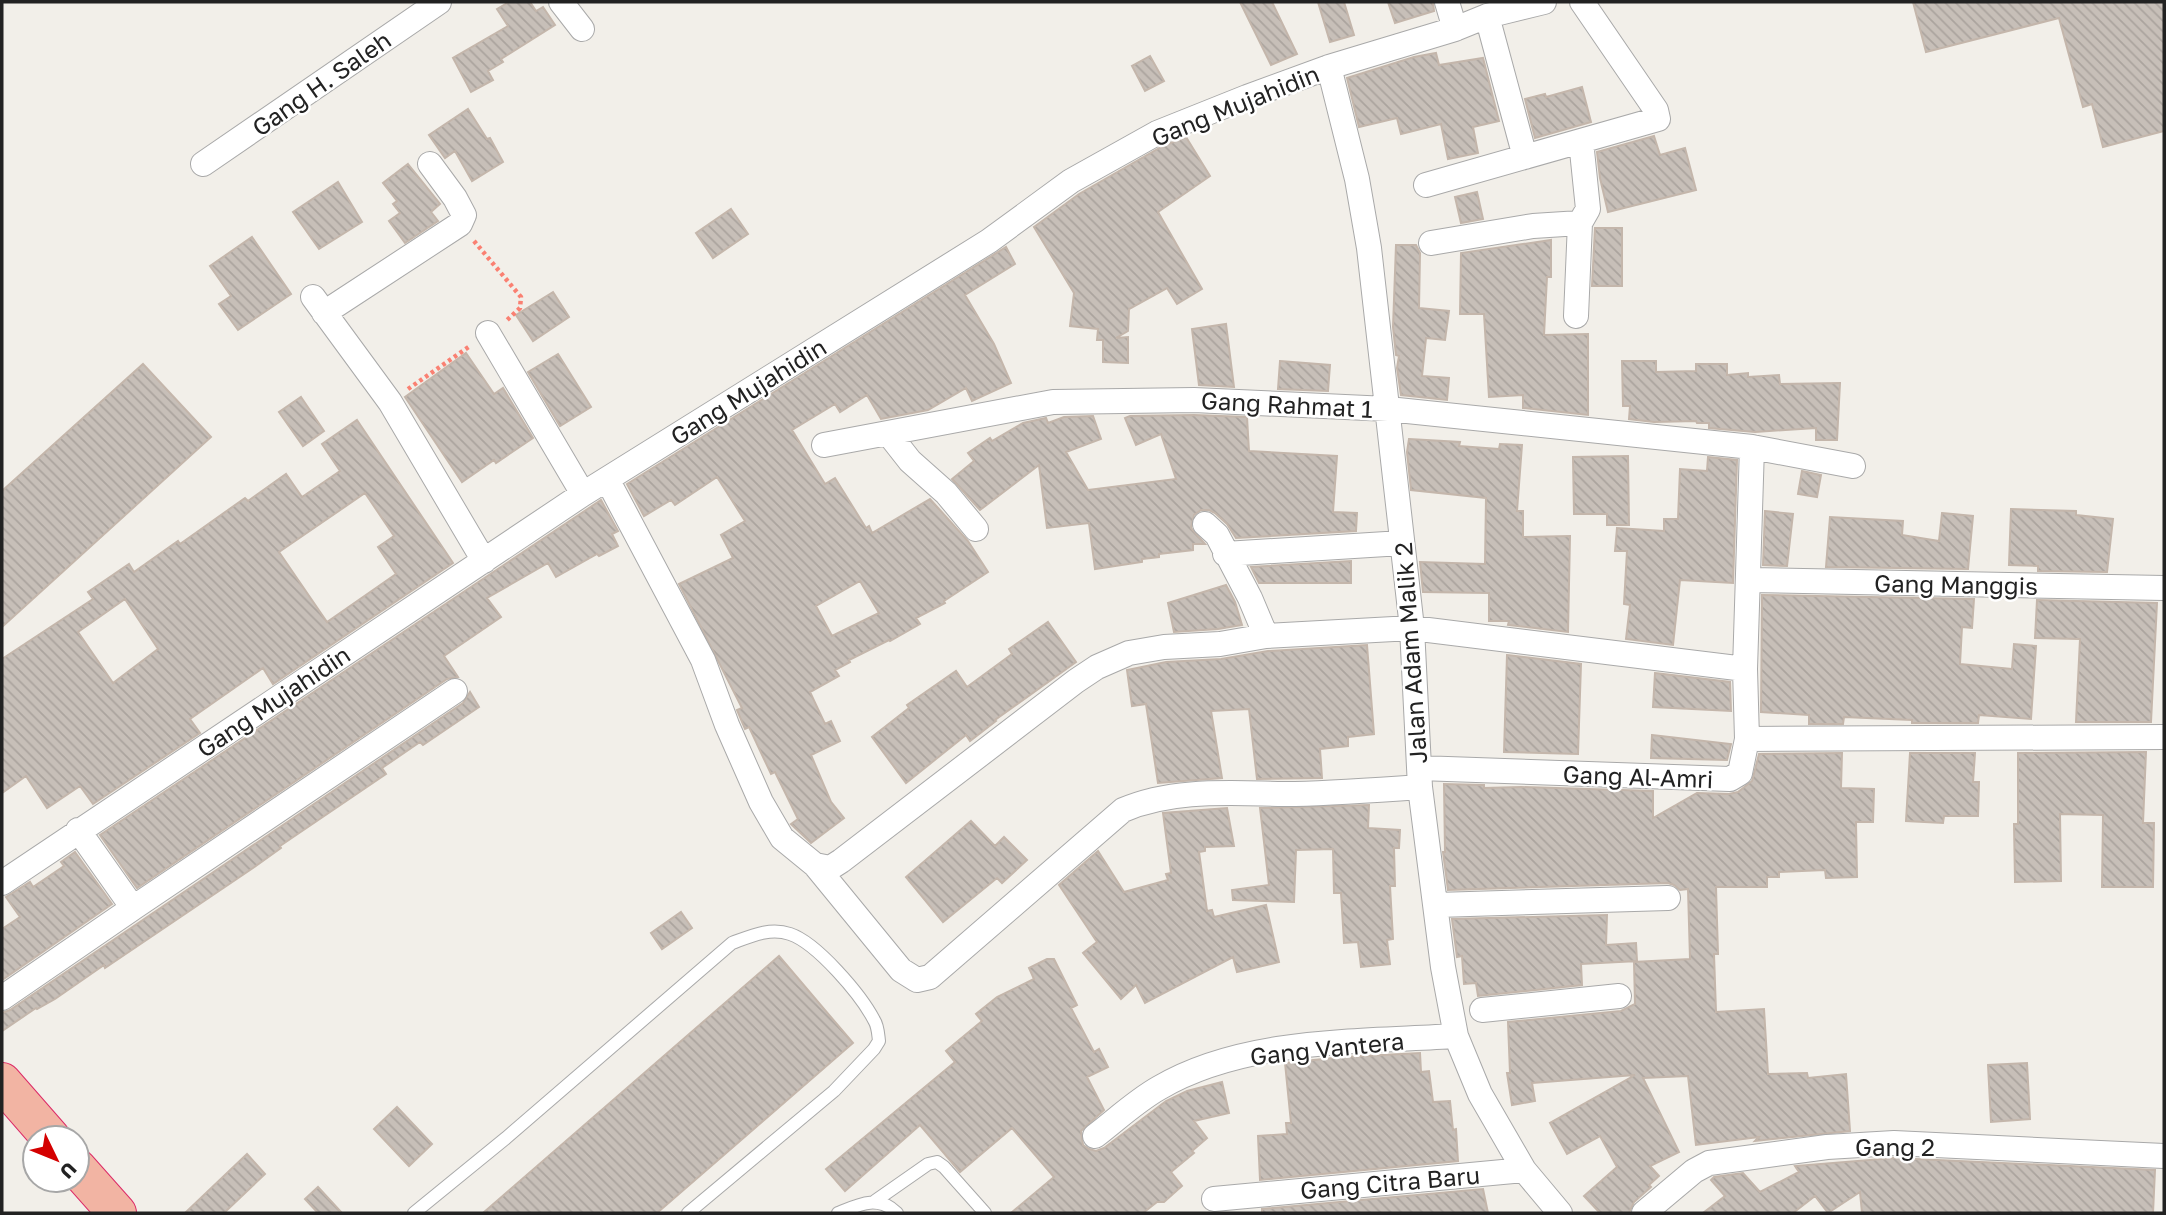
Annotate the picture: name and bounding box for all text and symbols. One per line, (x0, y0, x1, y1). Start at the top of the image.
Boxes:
street label: Gang H. Saleh (246, 25, 396, 141)
street label: Gang Mujahidin (1147, 58, 1323, 152)
street label: Gang Mujahidin (665, 331, 831, 451)
street label: Gang Rahmat 1 (1200, 385, 1374, 423)
street label: Jalan Adam Malik 2 (1388, 541, 1432, 765)
street label: Gang Manggis (1874, 568, 2038, 600)
street label: Gang Mujahidin (191, 639, 355, 763)
street label: Gang Al-Amri (1562, 759, 1714, 793)
street label: Gang Vantera (1248, 1025, 1406, 1071)
north arrow (21, 1124, 91, 1194)
street label: Gang 2 (1855, 1132, 1935, 1161)
text: U (56, 1158, 82, 1184)
street label: Gang Citra Baru (1299, 1160, 1481, 1204)

